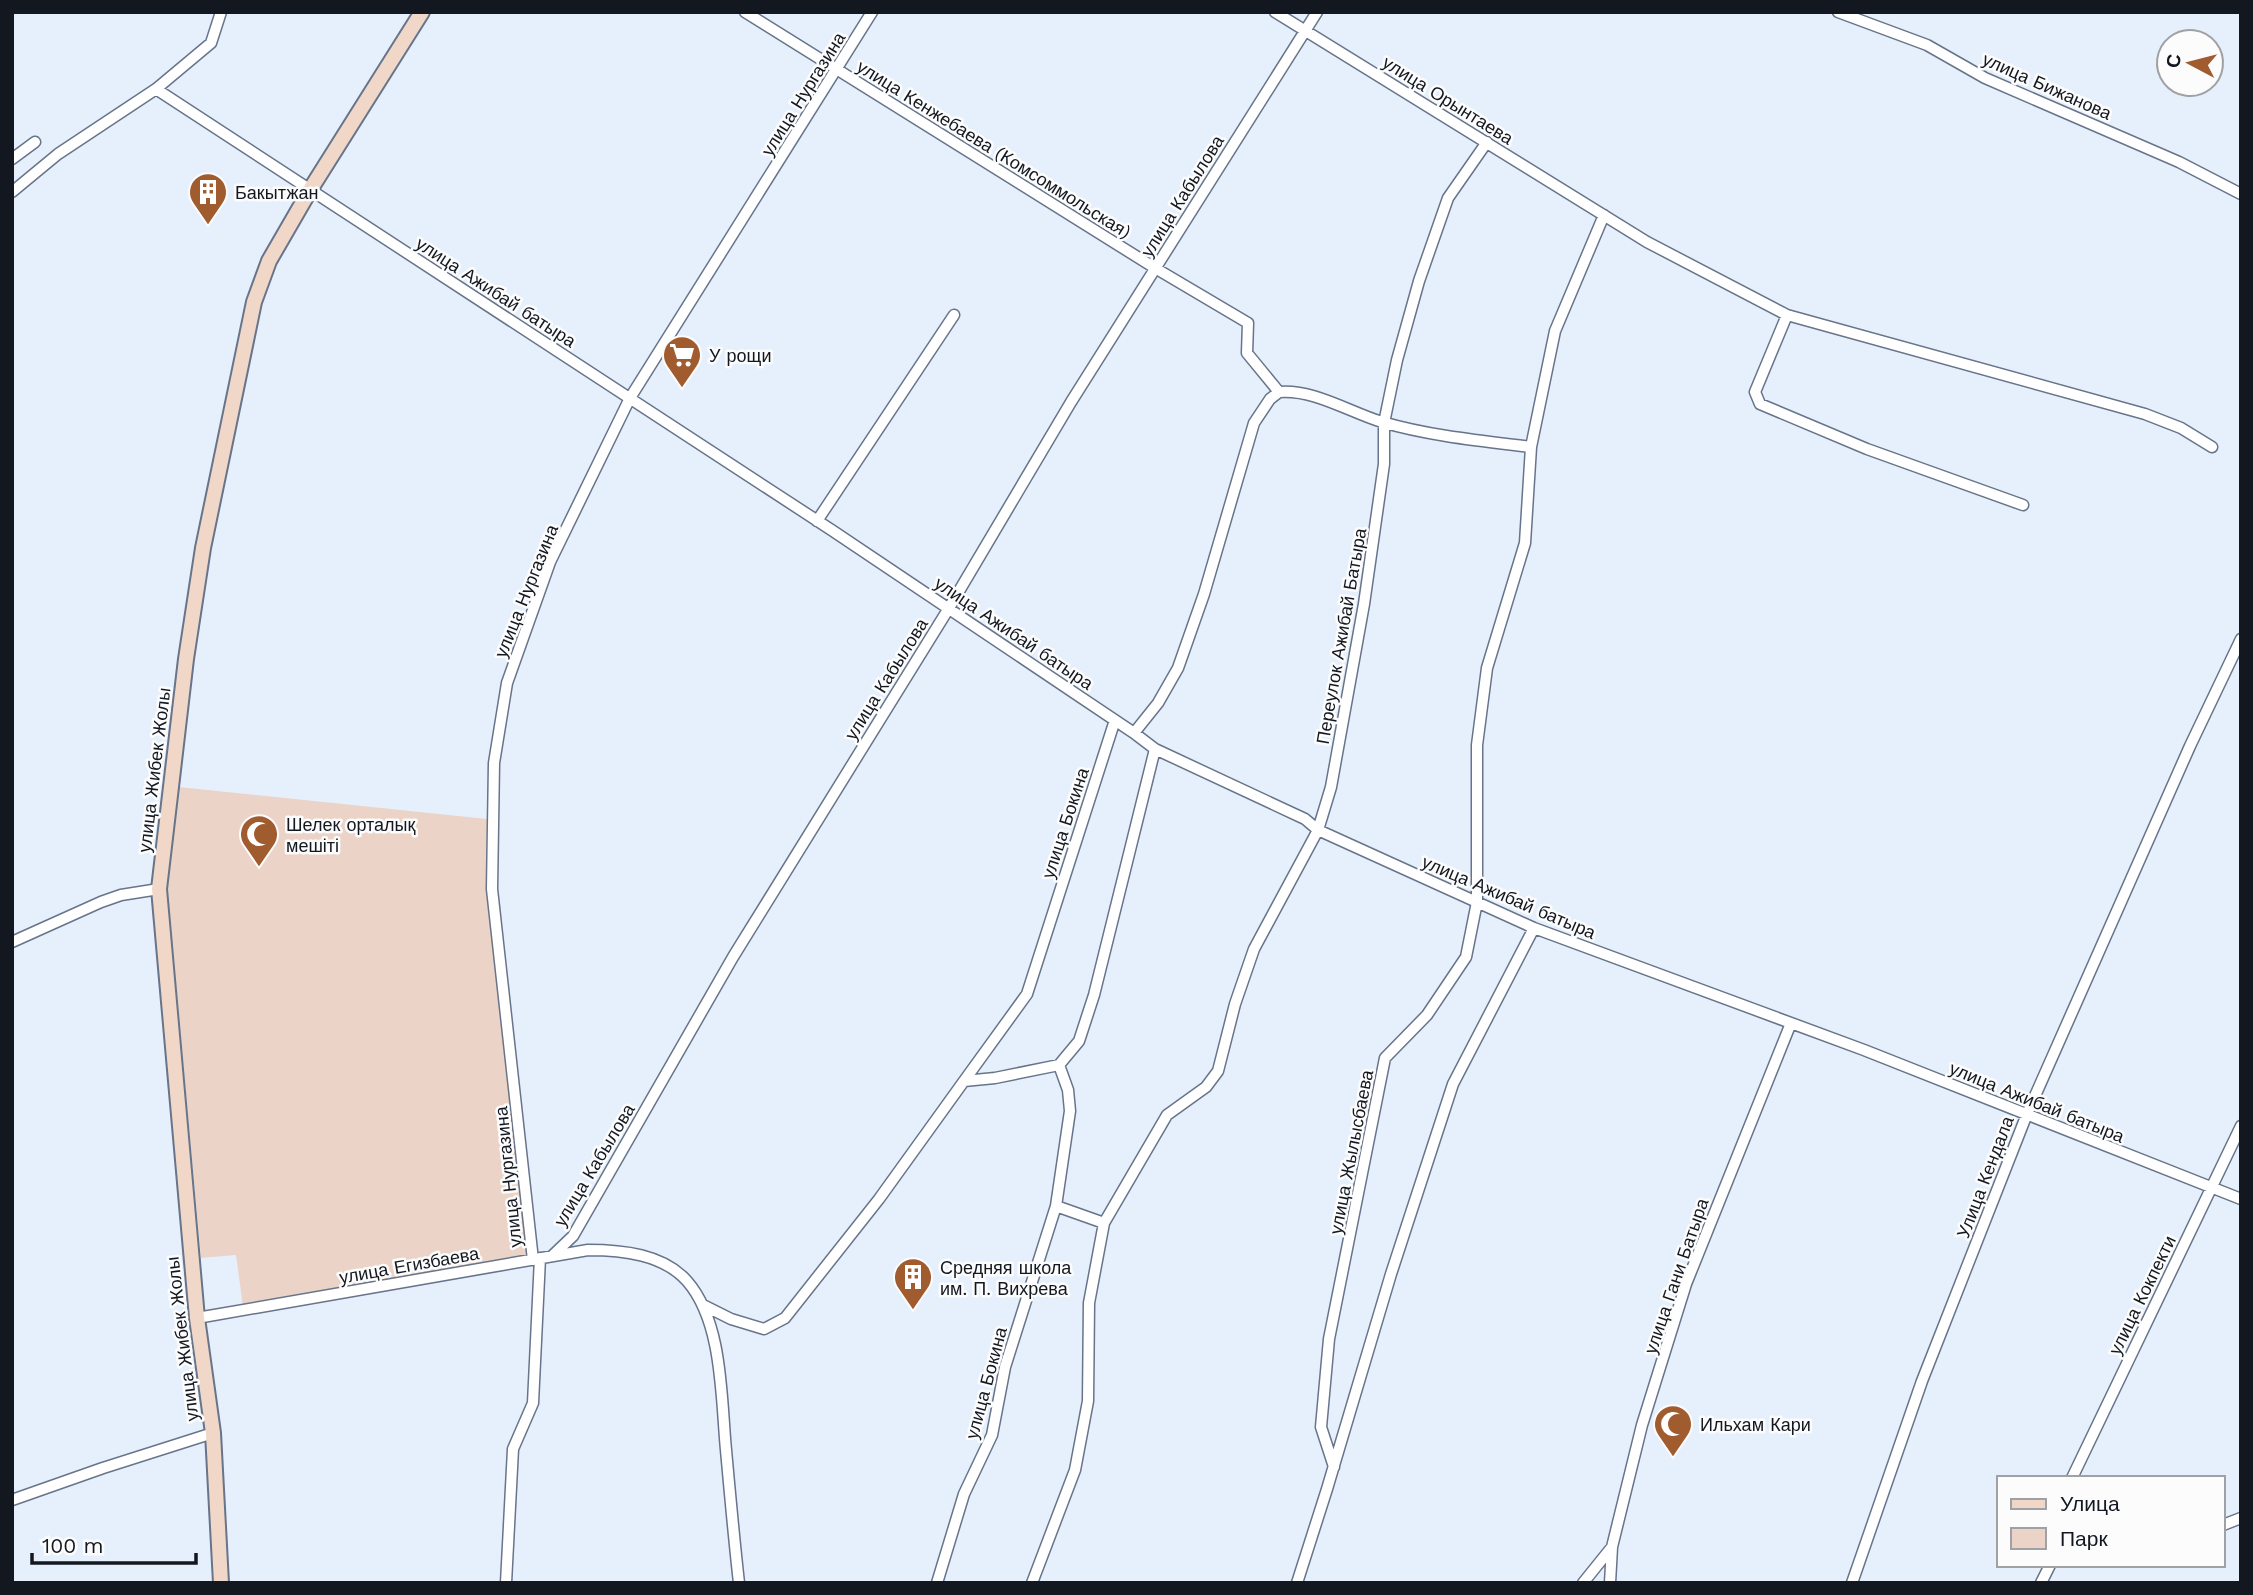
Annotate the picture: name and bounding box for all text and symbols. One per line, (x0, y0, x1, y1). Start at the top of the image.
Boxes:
street label: улица Нургазина (757, 28, 850, 160)
north arrow (2155, 28, 2225, 98)
street label: улица Бижанова (1979, 48, 2116, 124)
street label: улица Орынтаева (1379, 51, 1518, 149)
text: С (2161, 53, 2186, 69)
street label: улица Кенжебаева (Комсоммольская) (853, 55, 1135, 243)
street label: улица Кабылова (1136, 130, 1228, 261)
building icon: Бакытжан (187, 171, 229, 226)
place label: Бакытжан (235, 182, 318, 203)
street label: улица Ажибай батыра (412, 232, 581, 352)
supermarket icon: У рощи (661, 334, 703, 389)
place label: У рощи (709, 345, 771, 366)
street label: улица Нургазина (490, 520, 563, 661)
street label: Переулок Ажибай Батыра (1312, 525, 1371, 746)
street label: улица Ажибай батыра (931, 572, 1098, 694)
street label: улица Кабылова (840, 613, 932, 744)
street label: улица Жибек Жолы (133, 686, 175, 854)
street label: улица Бокина (1037, 764, 1093, 881)
mosque icon: Шелек орталық мешіті (238, 813, 280, 868)
place label: Шелек орталық мешіті (286, 814, 416, 856)
street label: улица Ажибай батыра (1419, 851, 1600, 943)
street label: улица Ажибай батыра (1947, 1057, 2128, 1147)
street label: улица Жылысбаева (1325, 1067, 1377, 1236)
street label: улица Кабылова (549, 1099, 639, 1230)
street label: улица Нургазина (490, 1104, 526, 1249)
street label: Улица Кендала (1952, 1112, 2018, 1241)
street label: улица Гани Батыра (1640, 1195, 1713, 1357)
street label: улица Кокпекти (2104, 1232, 2180, 1358)
street label: улица Егизбаева (337, 1242, 482, 1288)
street label: улица Жибек Жолы (161, 1255, 203, 1423)
building icon: Средняя школа им. П. Вихрева (892, 1256, 934, 1311)
place label: Средняя школа им. П. Вихрева (940, 1257, 1072, 1299)
street label: улица Бокина (961, 1324, 1011, 1441)
mosque icon: Ильхам Кари (1652, 1403, 1694, 1458)
place label: Ильхам Кари (1700, 1414, 1811, 1435)
legend (1997, 1476, 2225, 1567)
text: Улица (2060, 1491, 2120, 1516)
scale bar (32, 1522, 196, 1566)
text: Парк (2060, 1526, 2108, 1551)
text: 100 m (42, 1533, 104, 1558)

